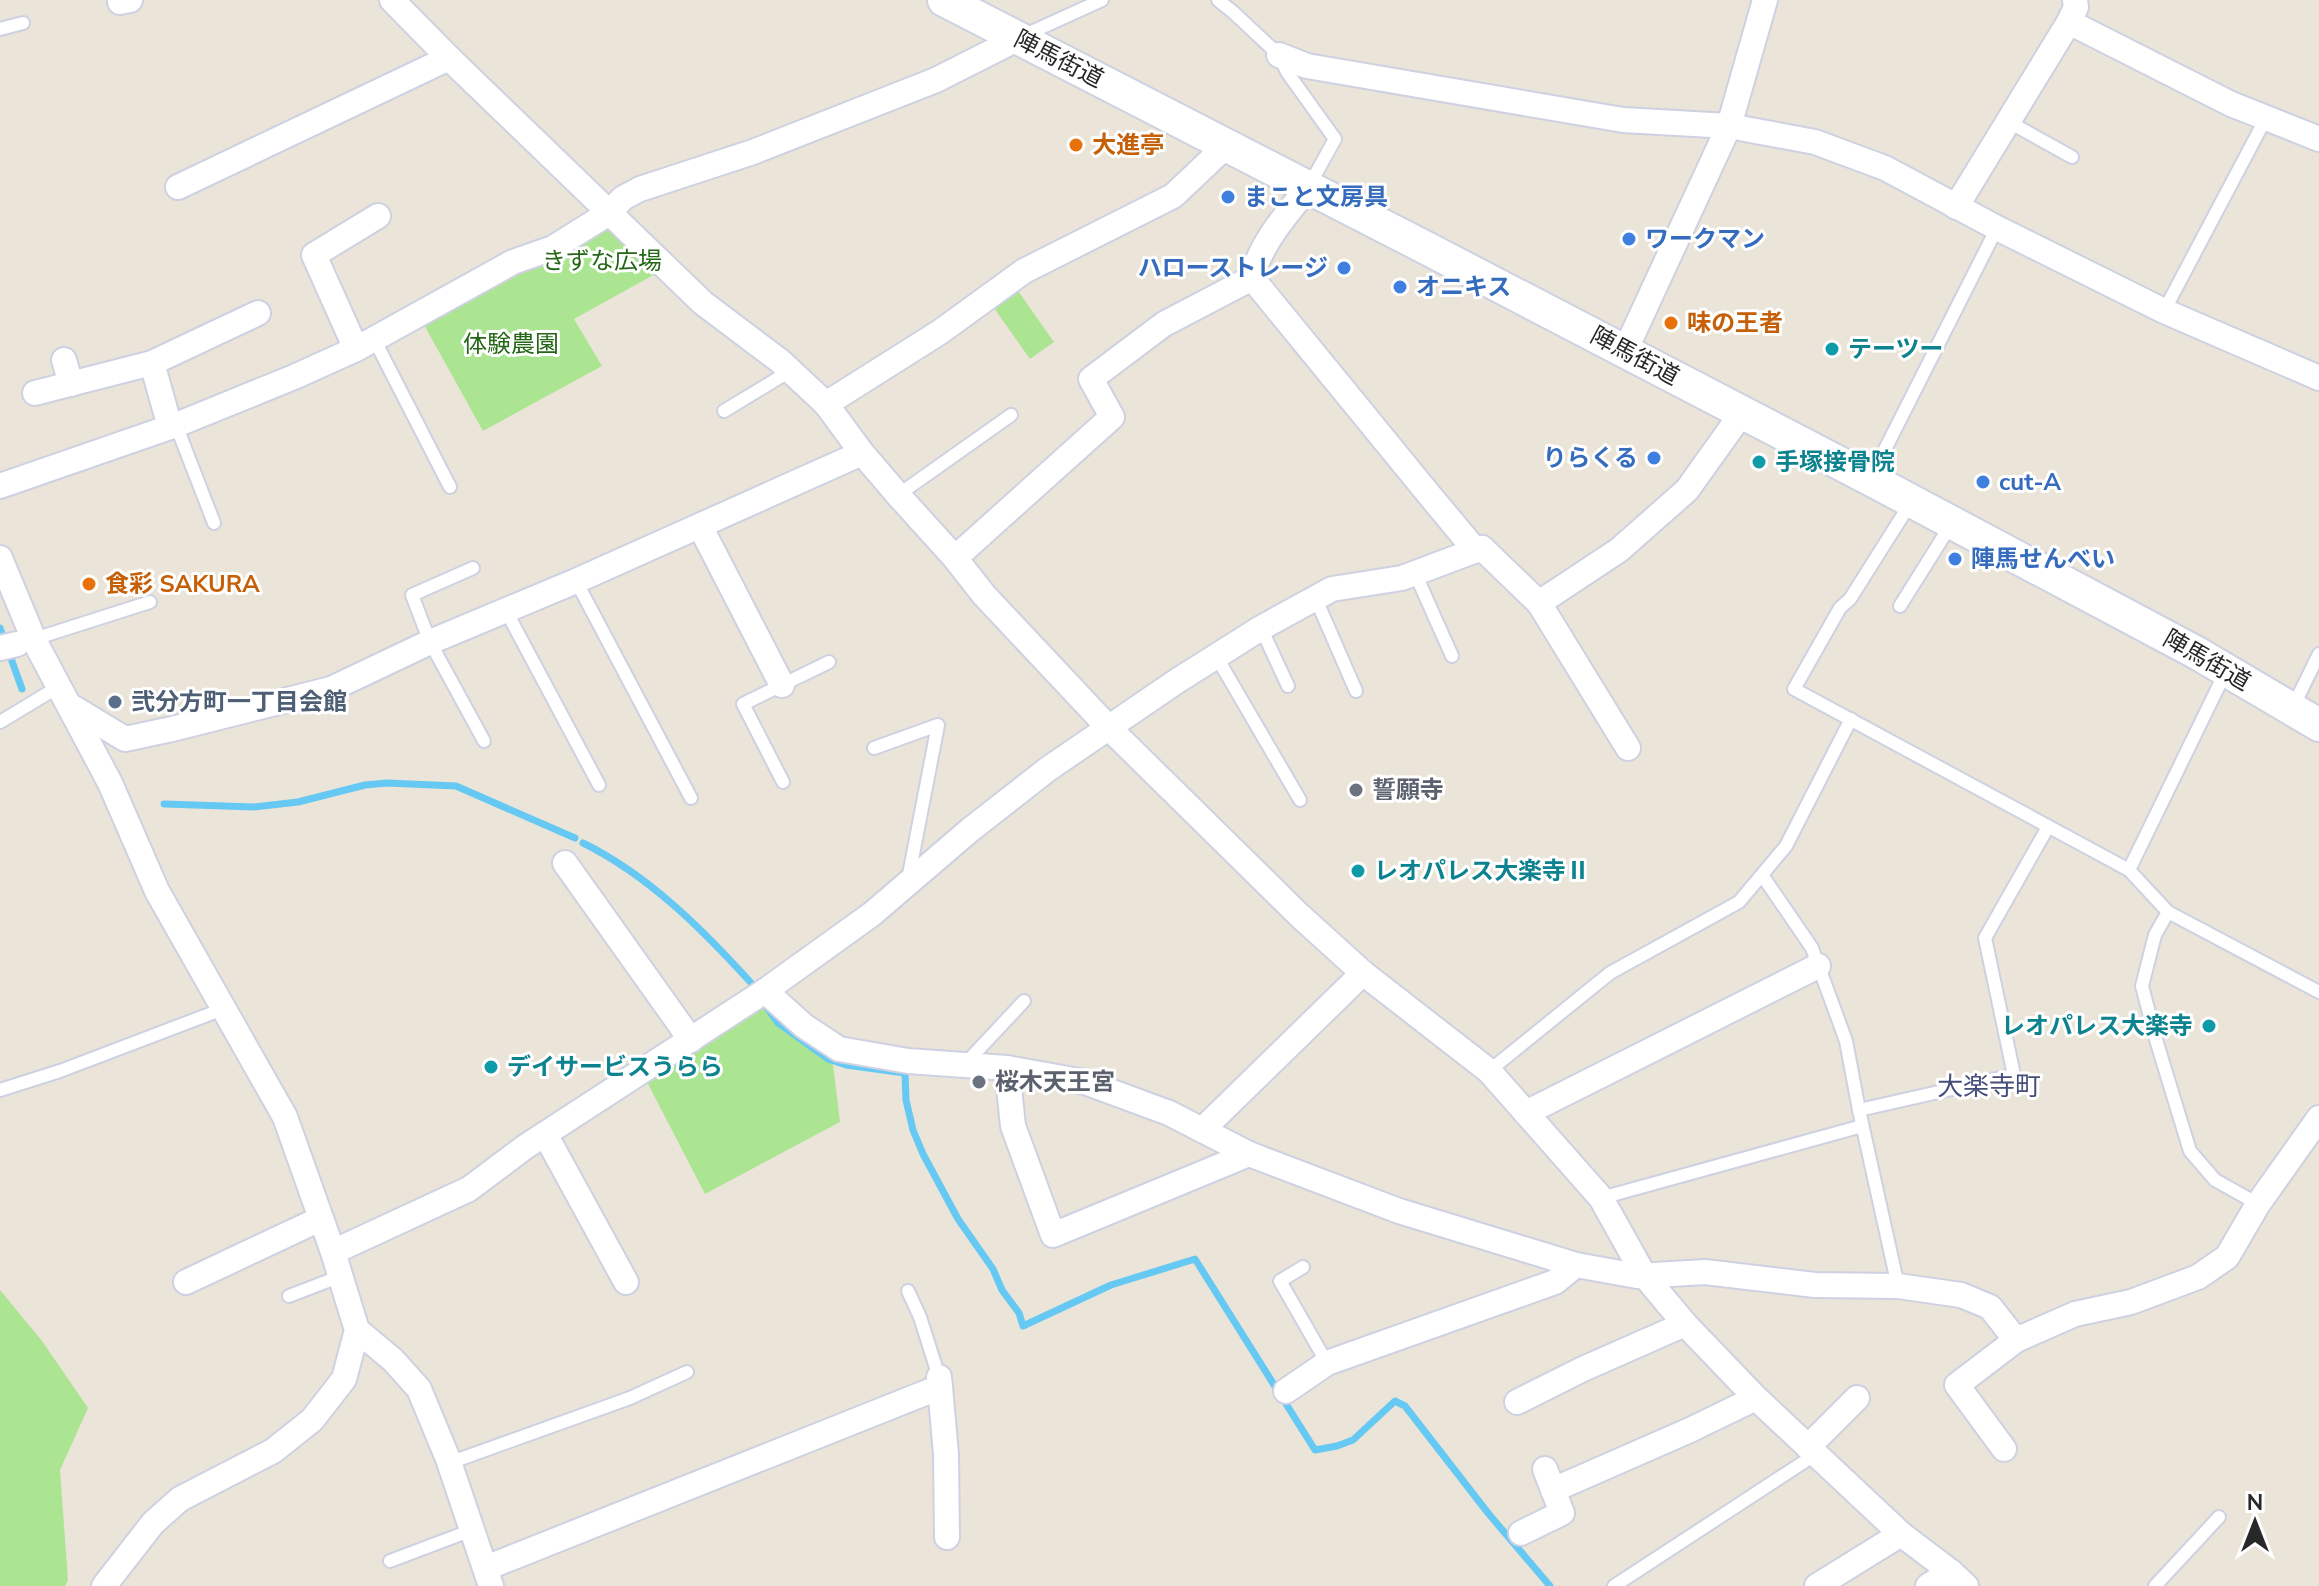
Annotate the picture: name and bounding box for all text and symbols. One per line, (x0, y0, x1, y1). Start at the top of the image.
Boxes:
street label: 陣馬街道 (1009, 23, 1109, 95)
place label: 大進亭 (1092, 129, 1164, 161)
marker: 大進亭 (1067, 136, 1085, 154)
place label: まこと文房具 (1244, 181, 1388, 213)
marker: まこと文房具 (1219, 188, 1237, 206)
place label: ワークマン (1645, 223, 1765, 255)
marker: ワークマン (1620, 230, 1638, 248)
park label: きずな広場 (542, 245, 662, 277)
place label: ハローストレージ (1138, 252, 1328, 284)
marker: ハローストレージ (1335, 259, 1353, 277)
place label: オニキス (1416, 271, 1511, 303)
marker: オニキス (1391, 278, 1409, 296)
place label: 味の王者 (1687, 307, 1783, 339)
marker: 味の王者 (1662, 314, 1680, 332)
street label: 陣馬街道 (1585, 319, 1685, 393)
park label: 体験農園 (463, 328, 559, 360)
place label: テーツー (1848, 333, 1944, 365)
marker: テーツー (1823, 340, 1841, 358)
place label: りらくる (1542, 442, 1638, 474)
place label: 手塚接骨院 (1775, 446, 1895, 478)
marker: りらくる (1645, 449, 1663, 467)
marker: 手塚接骨院 (1750, 453, 1768, 471)
place label: cut-A (1999, 466, 2061, 498)
marker: cut-A (1974, 473, 1992, 491)
place label: 陣馬せんべい (1971, 543, 2115, 575)
marker: 陣馬せんべい (1946, 550, 1964, 568)
place label: 食彩 SAKURA (105, 568, 260, 600)
marker: 食彩 SAKURA (80, 575, 98, 593)
street label: 陣馬街道 (2157, 622, 2257, 698)
place label: 弐分方町一丁目会館 (131, 686, 347, 718)
marker: 弐分方町一丁目会館 (106, 693, 124, 711)
place label: 誓願寺 (1372, 774, 1444, 806)
marker: 誓願寺 (1347, 781, 1365, 799)
place label: レオパレス大楽寺Ⅱ (1374, 855, 1590, 887)
marker: レオパレス大楽寺Ⅱ (1349, 862, 1367, 880)
place label: レオパレス大楽寺 (2001, 1010, 2193, 1042)
marker: レオパレス大楽寺 (2200, 1017, 2218, 1035)
place label: デイサービスうらら (507, 1051, 723, 1083)
marker: デイサービスうらら (482, 1058, 500, 1076)
place label: 桜木天王宮 (995, 1066, 1115, 1098)
district label: 大楽寺町 (1937, 1069, 2041, 1104)
marker: 桜木天王宮 (970, 1073, 988, 1091)
north arrow (2215, 1482, 2295, 1562)
text: N (2247, 1488, 2263, 1518)

